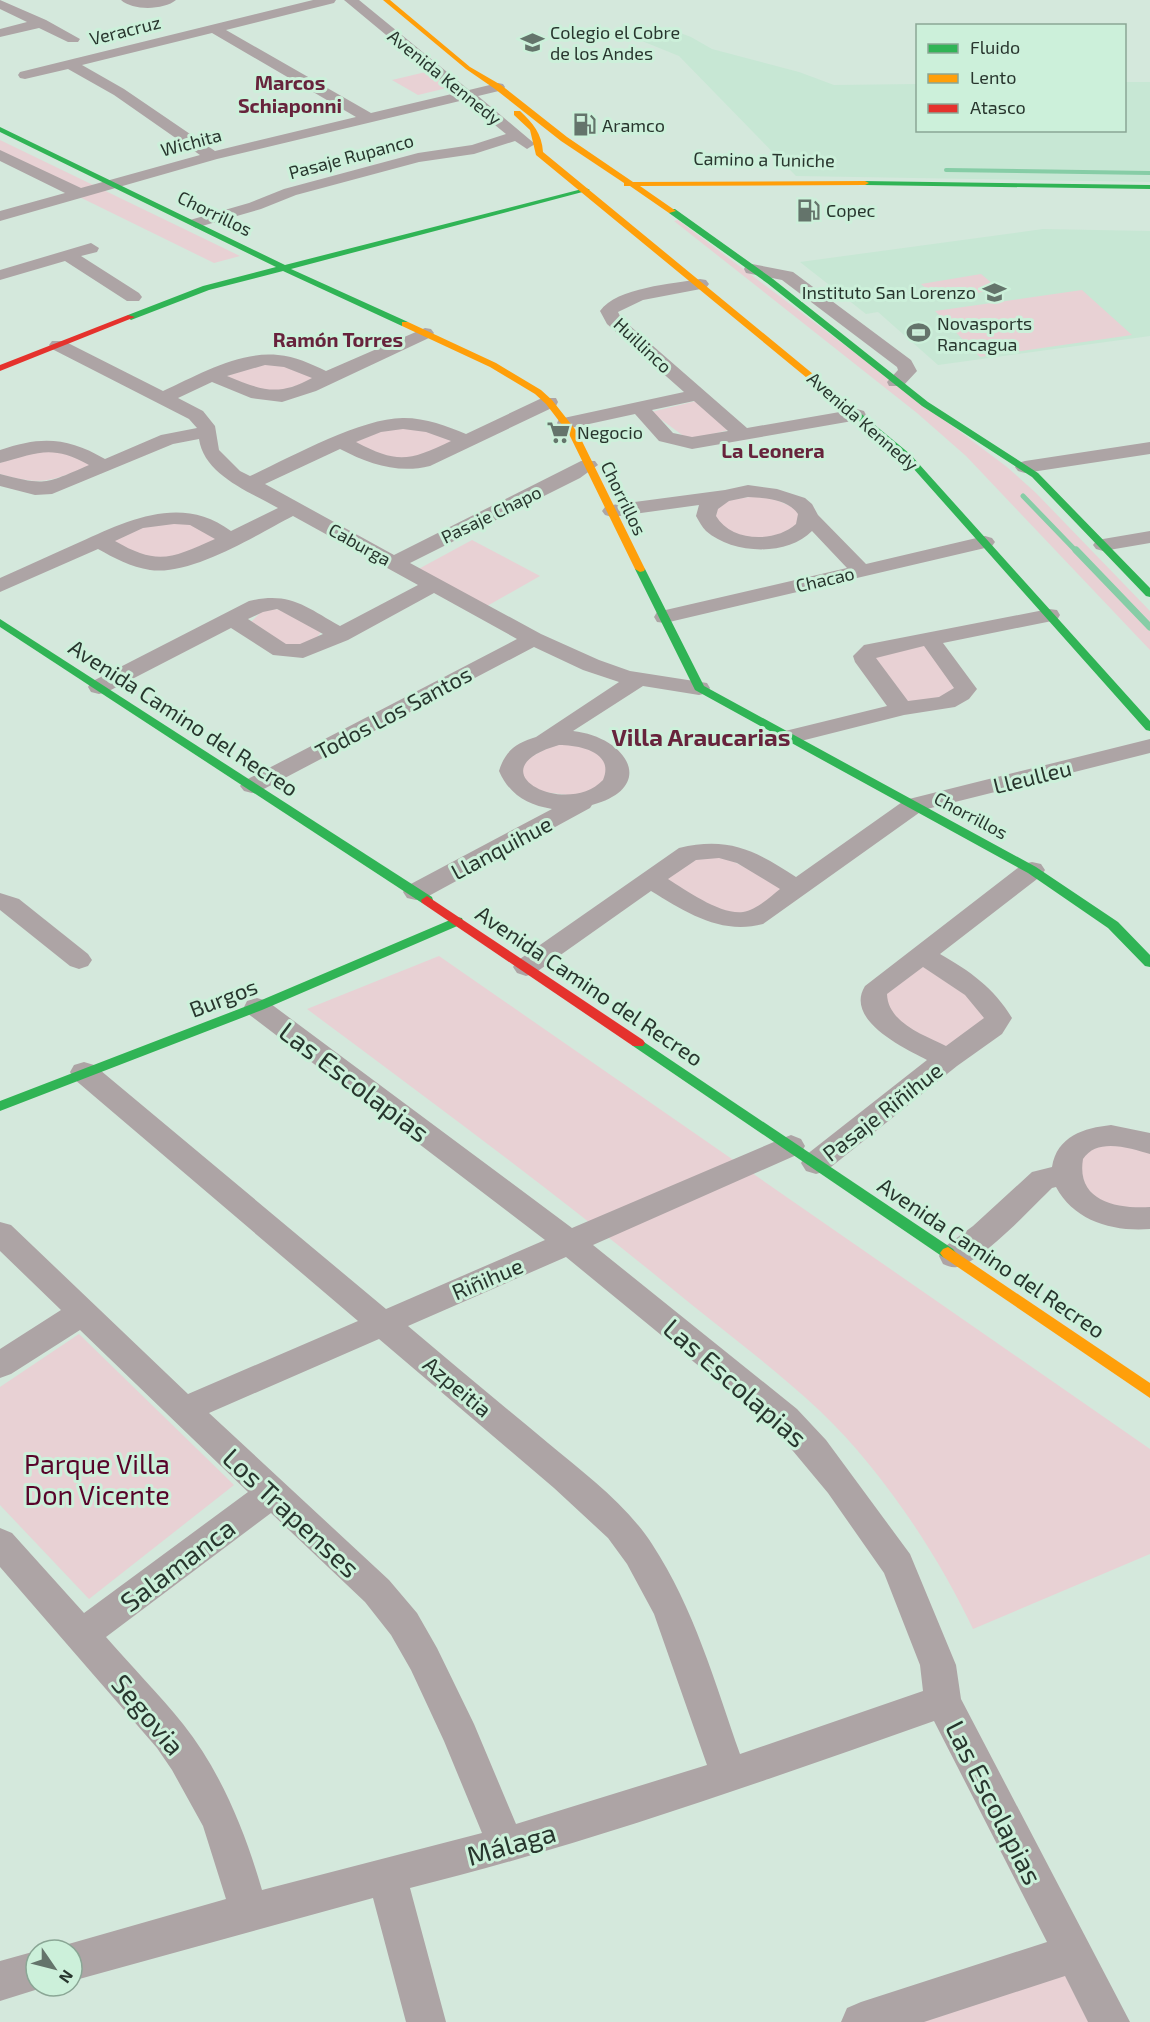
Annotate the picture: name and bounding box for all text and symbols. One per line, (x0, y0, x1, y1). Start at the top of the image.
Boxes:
street label: Veracruz (87, 11, 163, 49)
place label: Colegio el Cobre de los Andes (550, 21, 680, 64)
legend (916, 24, 1126, 132)
street label: Avenida Kennedy (384, 25, 507, 130)
school or university icon: Colegio el Cobre de los Andes (519, 29, 545, 55)
text: Fluido (970, 36, 1020, 58)
text: Lento (970, 66, 1016, 88)
district label: Marcos Schiaponni (238, 70, 342, 117)
text: Atasco (970, 96, 1026, 118)
fuel station icon: Aramco (571, 112, 597, 138)
place label: Aramco (602, 114, 665, 136)
street label: Wichita (158, 123, 224, 161)
street label: Pasaje Rupanco (286, 129, 416, 183)
street label: Camino a Tuniche (693, 147, 835, 171)
street label: Chorrillos (174, 186, 256, 240)
fuel station icon: Copec (795, 197, 821, 223)
place label: Copec (826, 199, 876, 221)
school or university icon: Instituto San Lorenzo (981, 279, 1007, 305)
place label: Instituto San Lorenzo (802, 281, 976, 303)
place label: Novasports Rancagua (937, 312, 1032, 355)
street label: Huillinco (609, 313, 677, 377)
sports icon: Novasports Rancagua (906, 320, 932, 346)
district label: Ramón Torres (273, 327, 403, 351)
street label: Avenida Kennedy (803, 367, 923, 475)
supermarket icon: Negocio (546, 419, 572, 445)
place label: Negocio (577, 421, 643, 443)
district label: La Leonera (721, 438, 825, 462)
street label: Chorrillos (597, 457, 651, 539)
street label: Pasaje Chapo (437, 480, 545, 548)
street label: Caburga (325, 518, 395, 570)
street label: Chacao (794, 562, 856, 596)
street label: Avenida Camino del Recreo (64, 633, 304, 801)
street label: Todos Los Santos (310, 660, 476, 764)
district label: Villa Araucarias (612, 722, 790, 751)
street label: Lleulleu (990, 754, 1074, 798)
street label: Chorrillos (931, 787, 1011, 843)
street label: Llanquihue (446, 810, 556, 884)
street label: Avenida Camino del Recreo (472, 899, 708, 1071)
street label: Burgos (185, 972, 261, 1022)
street label: Las Escolapias (273, 1014, 436, 1149)
street label: Pasaje Riñihue (817, 1056, 948, 1167)
street label: Avenida Camino del Recreo (874, 1171, 1110, 1343)
street label: Riñihue (448, 1251, 526, 1305)
street label: Las Escolapias (657, 1311, 814, 1454)
street label: Azpeitia (419, 1350, 497, 1422)
street label: Los Trapenses (216, 1441, 367, 1584)
park label: Parque Villa Don Vicente (24, 1447, 170, 1510)
street label: Salamanca (113, 1511, 241, 1617)
street label: Segovia (105, 1667, 192, 1762)
street label: Las Escolapias (939, 1715, 1050, 1890)
street label: Málaga (463, 1815, 559, 1872)
north arrow (24, 1938, 84, 1998)
text: N (56, 1967, 78, 1987)

